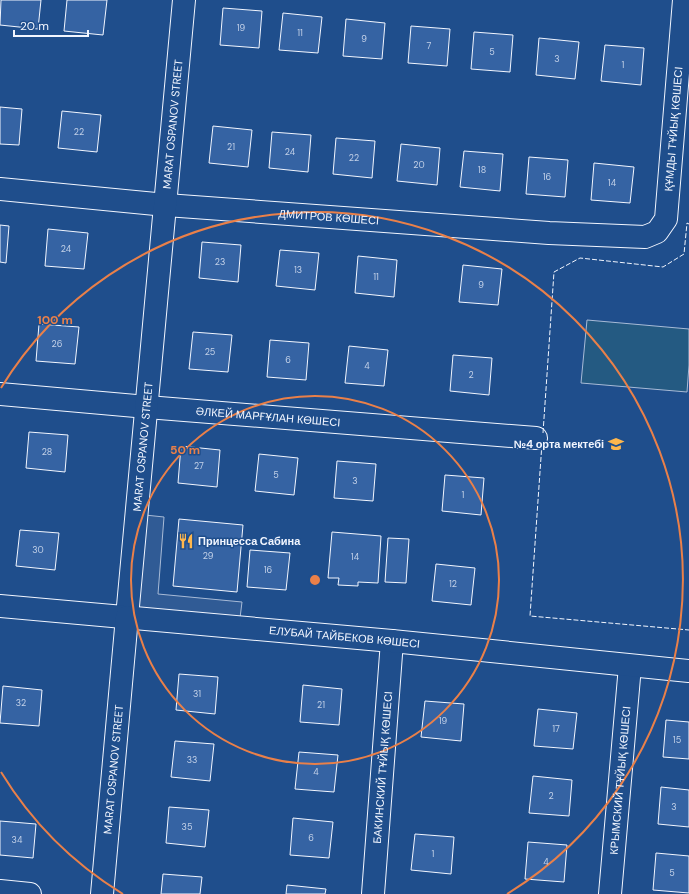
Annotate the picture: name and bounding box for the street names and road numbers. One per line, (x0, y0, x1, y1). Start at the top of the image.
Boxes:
street label: MARAT OSPANOV STREET (160, 59, 185, 189)
street label: ҚҰМДЫ ТҰЙЫҚ КӨШЕСІ (661, 66, 686, 192)
street label: ДМИТРОВ КӨШЕСІ (278, 206, 380, 228)
street label: MARAT OSPANOV STREET (130, 381, 156, 512)
street label: ӘЛКЕЙ МАРҒҰЛАН КӨШЕСІ (195, 404, 341, 429)
street label: ЕЛУБАЙ ТАЙБЕКОВ КӨШЕСІ (269, 623, 421, 651)
street label: БАКИНСКИЙ ТҰЙЫҚ КӨШЕСІ (370, 691, 395, 844)
street label: MARAT OSPANOV STREET (100, 704, 126, 835)
street label: КРЫМСКИЙ ТҰЙЫҚ КӨШЕСІ (606, 706, 633, 855)

